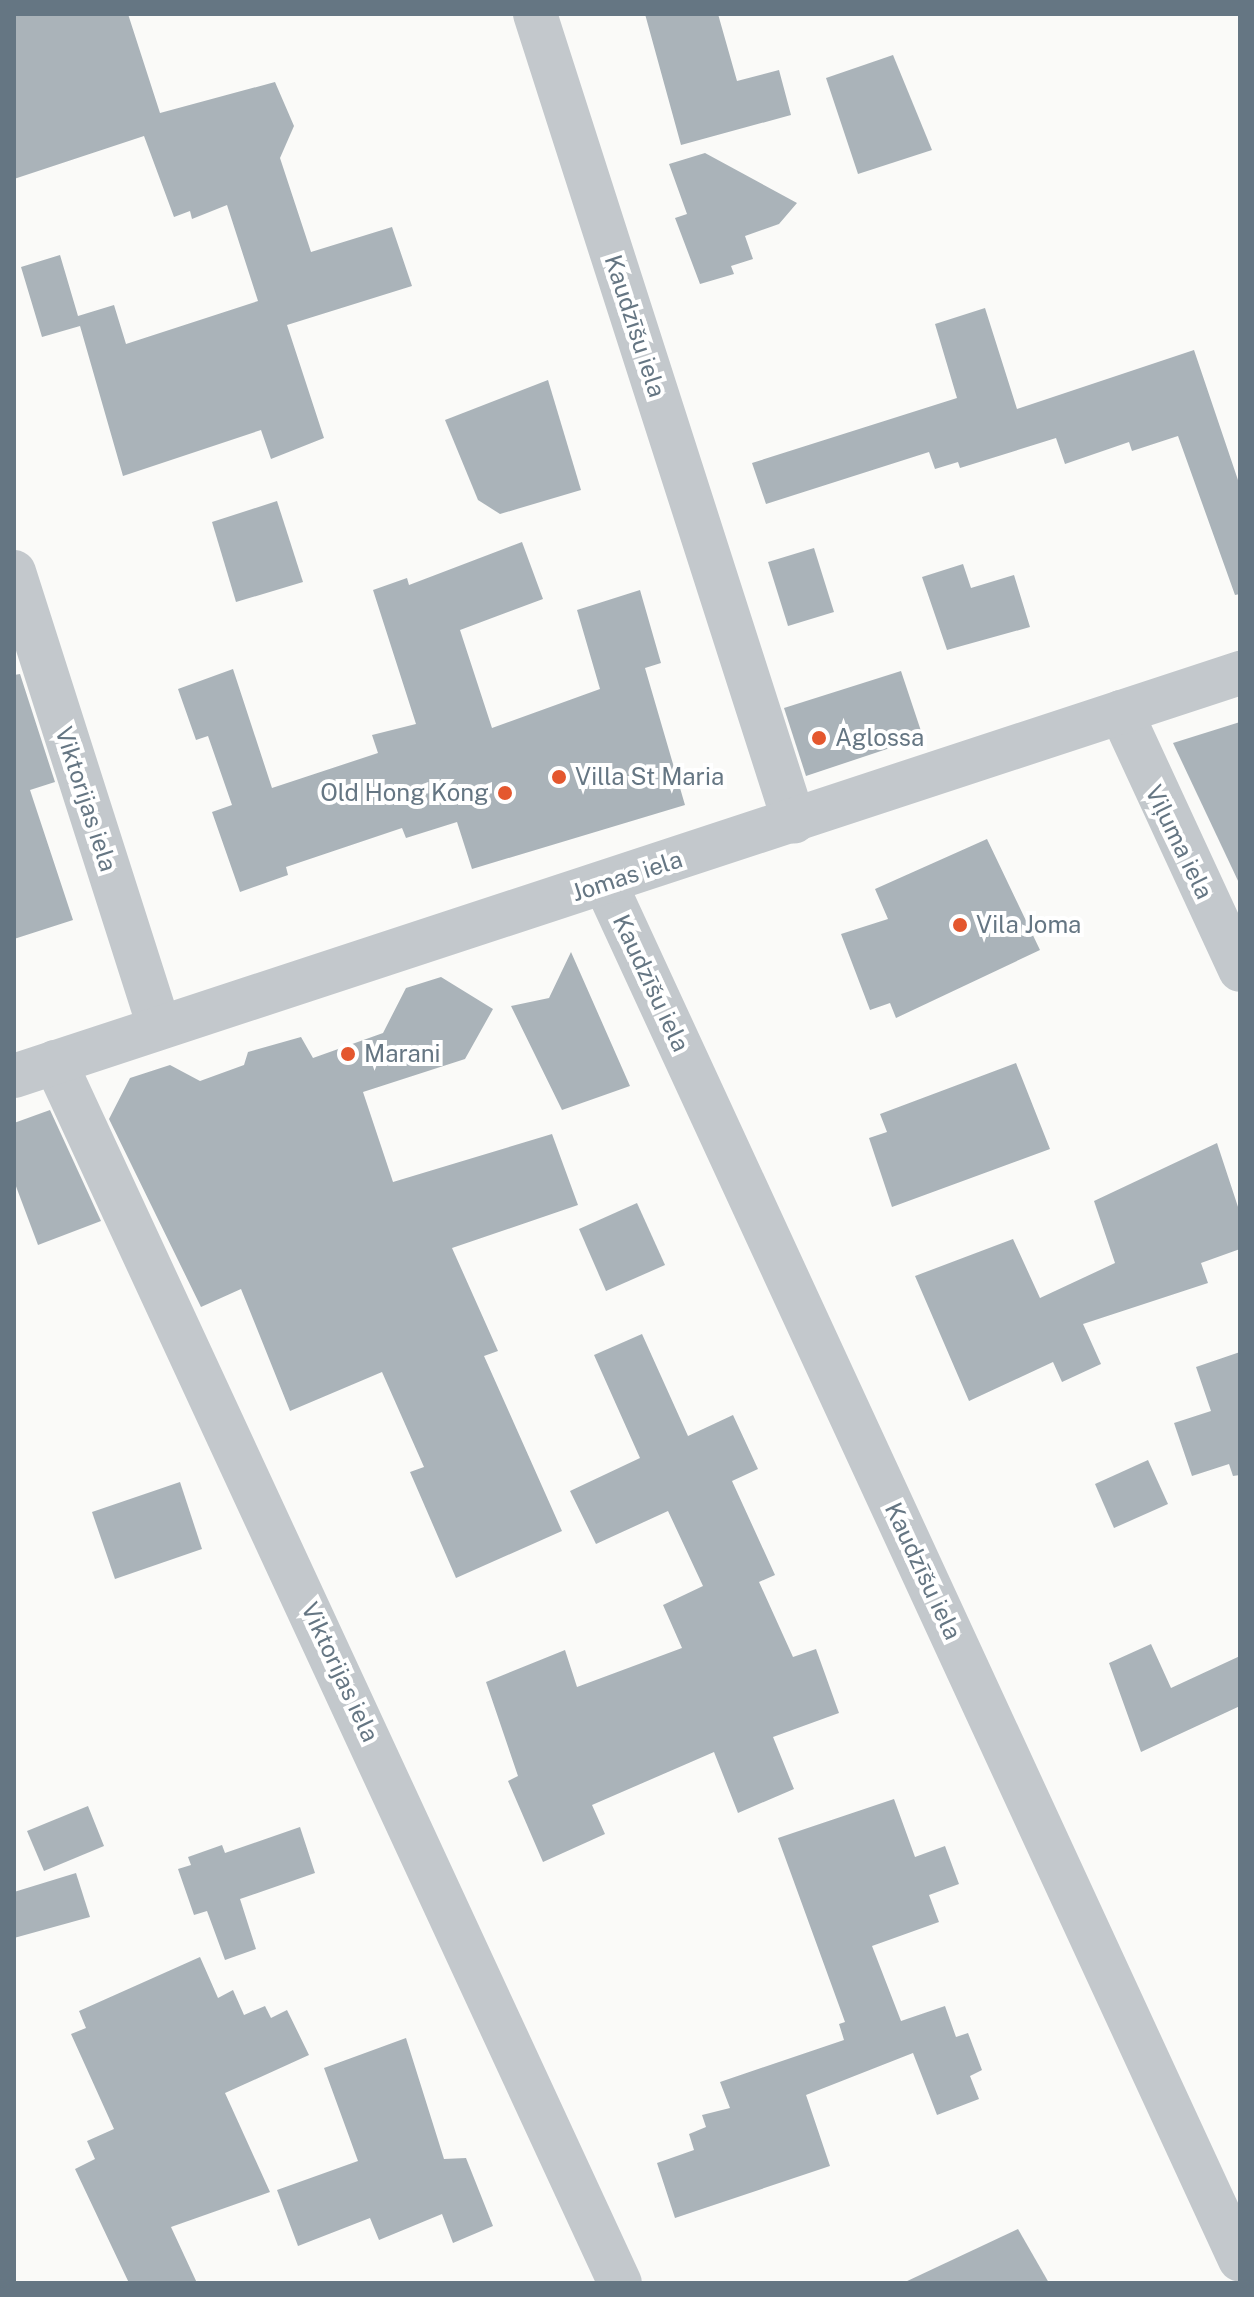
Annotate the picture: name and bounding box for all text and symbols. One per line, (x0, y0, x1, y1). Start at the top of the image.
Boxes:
street label: Kaudzīšu iela (598, 251, 672, 401)
street label: Viktorijas iela (49, 723, 123, 875)
place label: Aglossa (835, 724, 924, 752)
marker: Aglossa (810, 729, 828, 747)
place label: Villa St Maria (575, 763, 724, 791)
marker: Villa St Maria (550, 768, 568, 786)
place label: Old Hong Kong (320, 779, 489, 807)
street label: Viļuma iela (1139, 780, 1219, 904)
marker: Old Hong Kong (496, 784, 514, 802)
street label: Jomas iela (568, 845, 686, 907)
street label: Kaudzīšu iela (607, 910, 695, 1056)
place label: Vila Joma (976, 911, 1081, 939)
marker: Vila Joma (951, 916, 969, 934)
place label: Marani (364, 1040, 440, 1068)
marker: Marani (339, 1045, 357, 1063)
street label: Kaudzīšu iela (879, 1498, 967, 1644)
street label: Viktorijas iela (295, 1598, 385, 1746)

